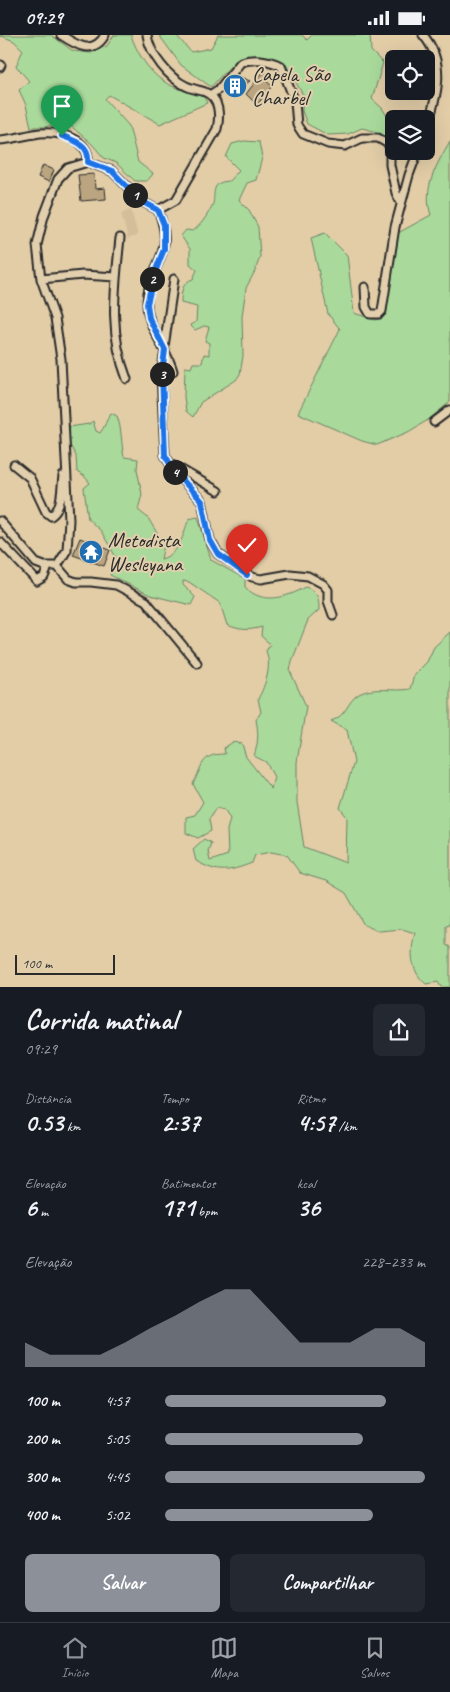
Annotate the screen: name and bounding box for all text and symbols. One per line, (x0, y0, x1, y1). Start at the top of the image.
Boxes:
text: 09:29 (25, 6, 63, 30)
map controls (385, 50, 435, 160)
button: locate (385, 50, 435, 100)
place label: Capela São Charbel (252, 61, 331, 111)
building icon: Capela São Charbel (222, 73, 248, 99)
pin (41, 85, 83, 136)
icon: arrive (48, 92, 76, 120)
button: layers (385, 110, 435, 160)
pin: 1 (122, 183, 148, 207)
text: 1 (132, 187, 139, 204)
pin: 2 (140, 267, 164, 291)
text: 2 (149, 271, 156, 288)
pin: 3 (150, 361, 174, 387)
text: 3 (159, 366, 166, 383)
pin: 4 (162, 459, 188, 485)
text: 4 (172, 464, 179, 481)
pin (226, 524, 268, 575)
place label: Metodista Wesleyana (108, 527, 184, 577)
icon: check (233, 531, 261, 559)
temple icon: Metodista Wesleyana (78, 539, 104, 565)
scale bar (15, 952, 115, 975)
text: 100 m (22, 955, 52, 972)
text: Corrida matinal (25, 1002, 177, 1037)
button: share (373, 1004, 425, 1056)
text: 09:29 (25, 1039, 57, 1059)
text: Distância (25, 1090, 71, 1107)
text: Tempo (161, 1090, 189, 1107)
text: Ritmo (297, 1090, 325, 1107)
text: 0.53 (25, 1107, 63, 1139)
text: 2:37 (161, 1107, 200, 1139)
text: 4:57 (297, 1107, 335, 1139)
text: km (63, 1118, 80, 1135)
text: /km (335, 1118, 357, 1135)
text: Elevação (25, 1175, 66, 1192)
text: Batimentos (161, 1175, 215, 1192)
text: kcal (297, 1175, 316, 1192)
text: 6 (25, 1192, 37, 1224)
text: 171 (161, 1192, 195, 1224)
text: 36 (297, 1192, 320, 1224)
text: m (37, 1203, 48, 1220)
text: bpm (195, 1203, 217, 1220)
text: Elevação (25, 1252, 71, 1272)
text: 228–233 m (362, 1252, 425, 1272)
text: 100 m (25, 1391, 60, 1411)
text: 4:57 (105, 1391, 130, 1411)
text: 200 m (25, 1429, 60, 1449)
text: 5:05 (105, 1429, 130, 1449)
text: 300 m (25, 1467, 60, 1487)
text: 4:45 (105, 1467, 130, 1487)
text: 400 m (25, 1505, 60, 1525)
text: 5:02 (105, 1505, 130, 1525)
button: Salvar (25, 1554, 220, 1612)
button: Compartilhar (230, 1554, 425, 1612)
tab: Início (61, 1634, 89, 1681)
tab: Mapa (210, 1634, 238, 1681)
tab: Salvos (360, 1634, 389, 1681)

